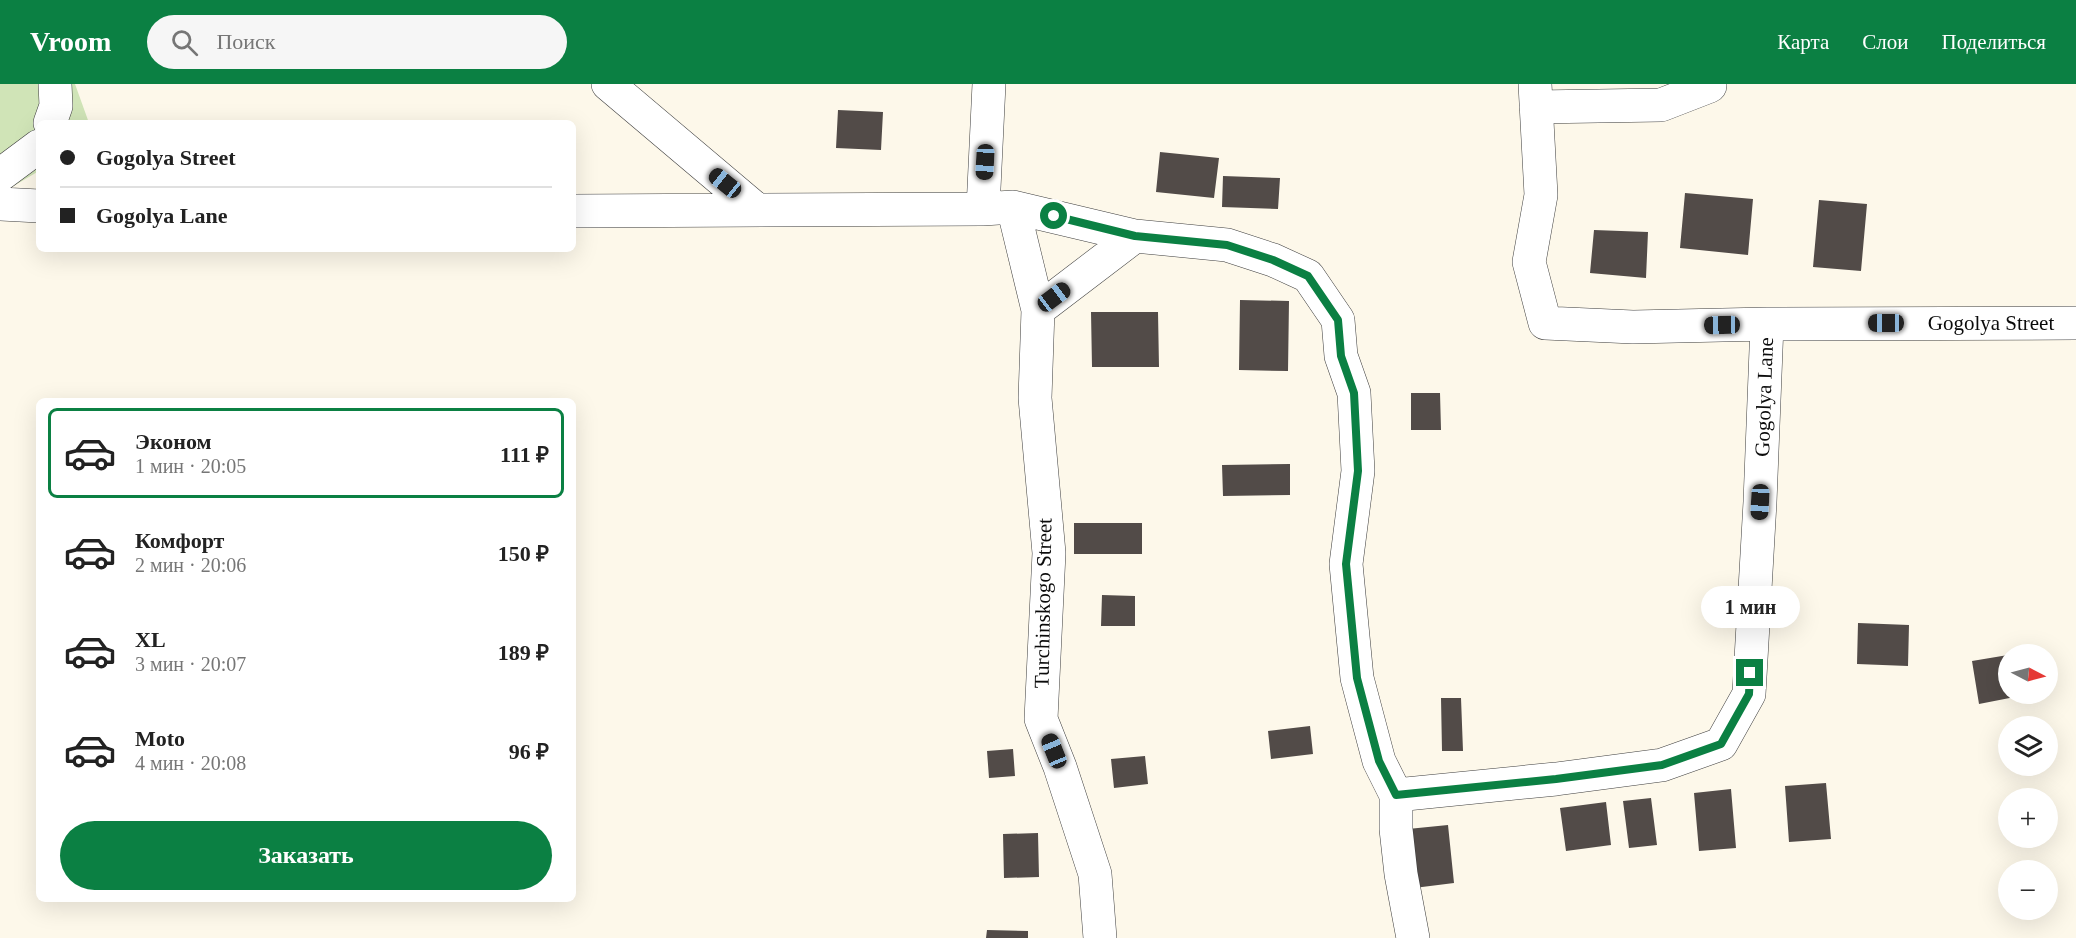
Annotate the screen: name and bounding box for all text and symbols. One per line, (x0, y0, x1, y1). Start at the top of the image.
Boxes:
search box (147, 15, 567, 69)
text: Vroom (30, 26, 111, 57)
icon: search (168, 26, 201, 59)
text: Поиск (216, 29, 276, 54)
text: Карта (1777, 30, 1829, 54)
text: Слои (1862, 30, 1908, 54)
text: Поделиться (1941, 30, 2046, 54)
car (975, 144, 995, 180)
text: Gogolya Street (96, 145, 236, 170)
car (705, 165, 745, 201)
route start (1040, 202, 1067, 229)
text: Gogolya Lane (96, 203, 227, 228)
car (1034, 279, 1074, 315)
street label: Gogolya Street (1928, 311, 2054, 335)
car (1868, 314, 1904, 332)
car (1704, 316, 1740, 334)
street label: Gogolya Lane (1750, 337, 1778, 457)
icon: car (63, 426, 117, 480)
text: Эконом (135, 429, 212, 454)
text: 111 ₽ (500, 442, 549, 467)
text: 1 мин · 20:05 (135, 455, 246, 477)
car (1750, 484, 1770, 520)
street label: Turchinskogo Street (1030, 518, 1056, 688)
icon: car (63, 525, 117, 579)
text: Комфорт (135, 528, 224, 553)
text: 150 ₽ (498, 541, 549, 566)
text: 2 мин · 20:06 (135, 554, 246, 576)
callout: 1 мин (1700, 586, 1800, 628)
text: 1 мин (1725, 596, 1776, 618)
icon: car (63, 624, 117, 678)
text: XL (135, 627, 166, 652)
text: 189 ₽ (498, 640, 549, 665)
north arrow (1998, 644, 2058, 704)
map controls (1998, 644, 2058, 920)
text: 3 мин · 20:07 (135, 653, 246, 675)
route end (1736, 659, 1763, 686)
button: layers (1998, 716, 2058, 776)
icon: car (63, 723, 117, 777)
text: Moto (135, 726, 185, 751)
car (1039, 731, 1069, 771)
text: 96 ₽ (509, 739, 549, 764)
text: 4 мин · 20:08 (135, 752, 246, 774)
button: + (1998, 788, 2058, 848)
button: Заказать (60, 821, 552, 890)
button: − (1998, 860, 2058, 920)

